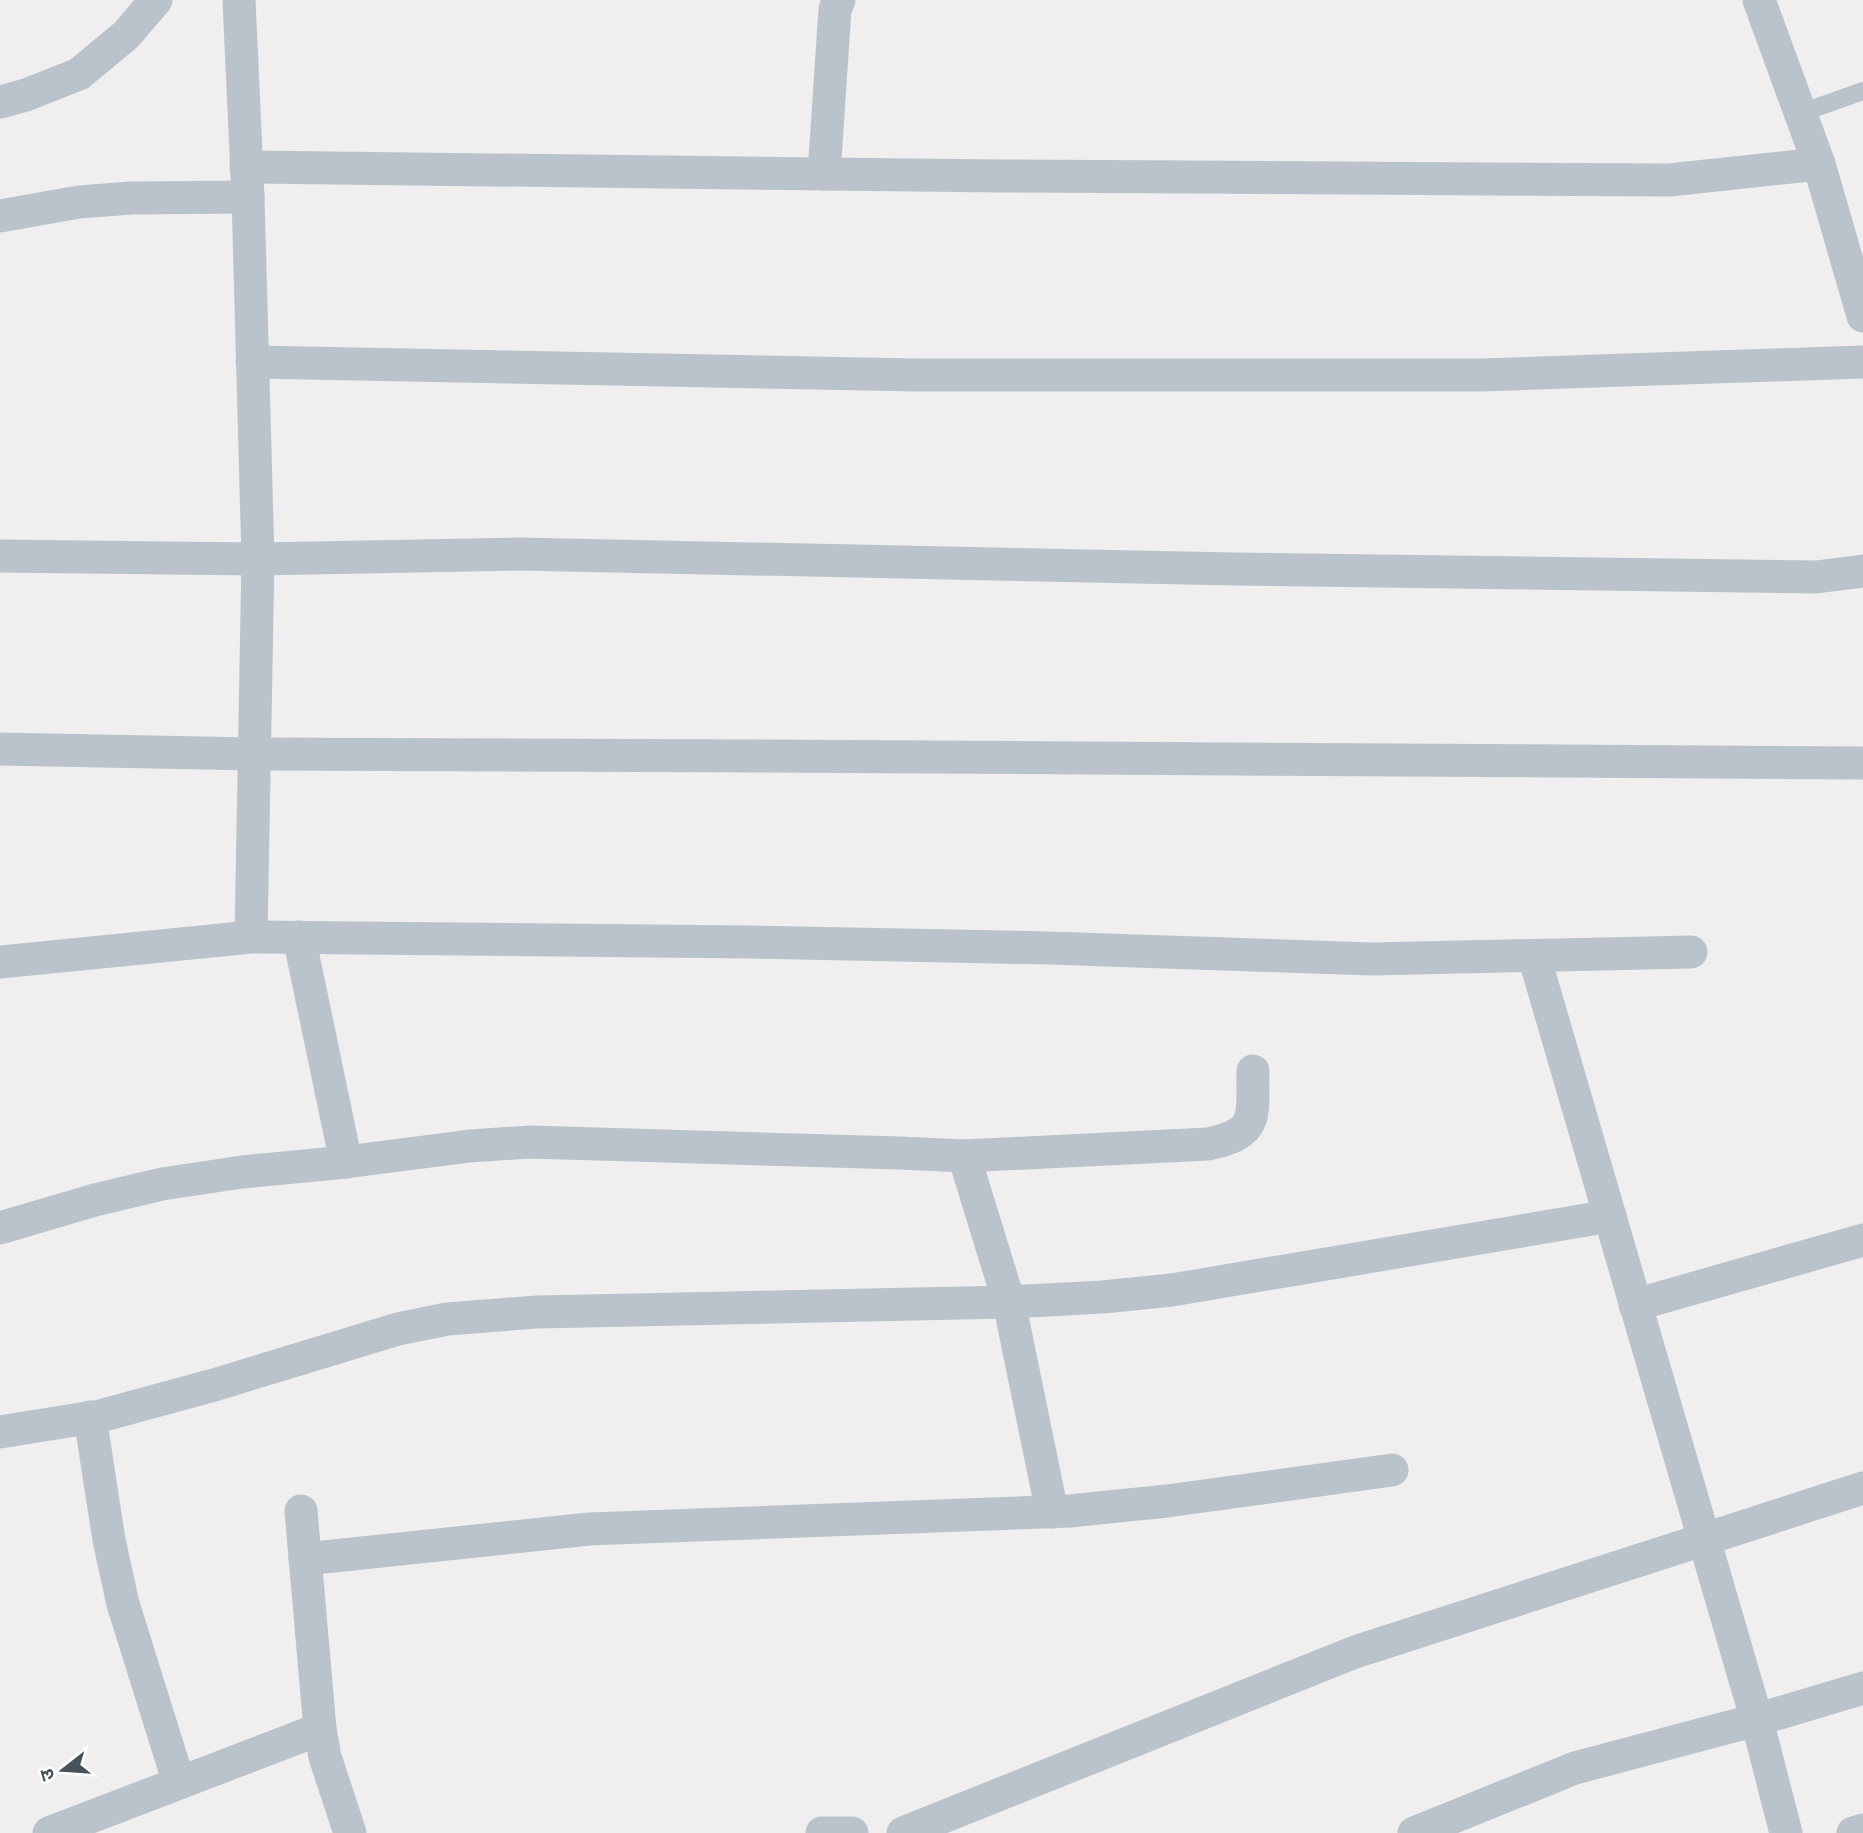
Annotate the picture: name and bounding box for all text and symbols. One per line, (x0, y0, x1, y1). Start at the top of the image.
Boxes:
north arrow (28, 1735, 98, 1805)
text: उ (34, 1765, 60, 1784)

